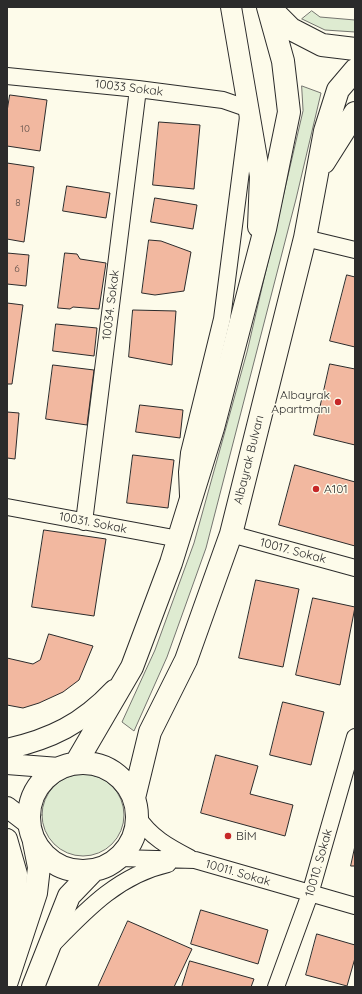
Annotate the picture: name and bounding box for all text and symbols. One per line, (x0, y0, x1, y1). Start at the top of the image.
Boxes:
street label: 10033 Sokak (94, 77, 164, 99)
house number: 10 (20, 123, 30, 135)
house number: 8 (15, 197, 21, 209)
house number: 6 (14, 263, 20, 275)
street label: 10034. Sokak (100, 269, 122, 341)
place label: Albayrak Apartmanı (271, 388, 330, 416)
marker: Albayrak Apartmanı (333, 397, 343, 407)
street label: Albayrak Bulvarı (231, 414, 267, 506)
place label: A101 (324, 482, 348, 496)
marker: A101 (311, 484, 321, 494)
street label: 10031. Sokak (58, 509, 128, 537)
street label: 10017. Sokak (258, 535, 328, 567)
street label: 10010. Sokak (302, 827, 336, 899)
place label: BİM (236, 829, 257, 843)
marker: BİM (223, 831, 233, 841)
street label: 10011. Sokak (204, 857, 272, 889)

